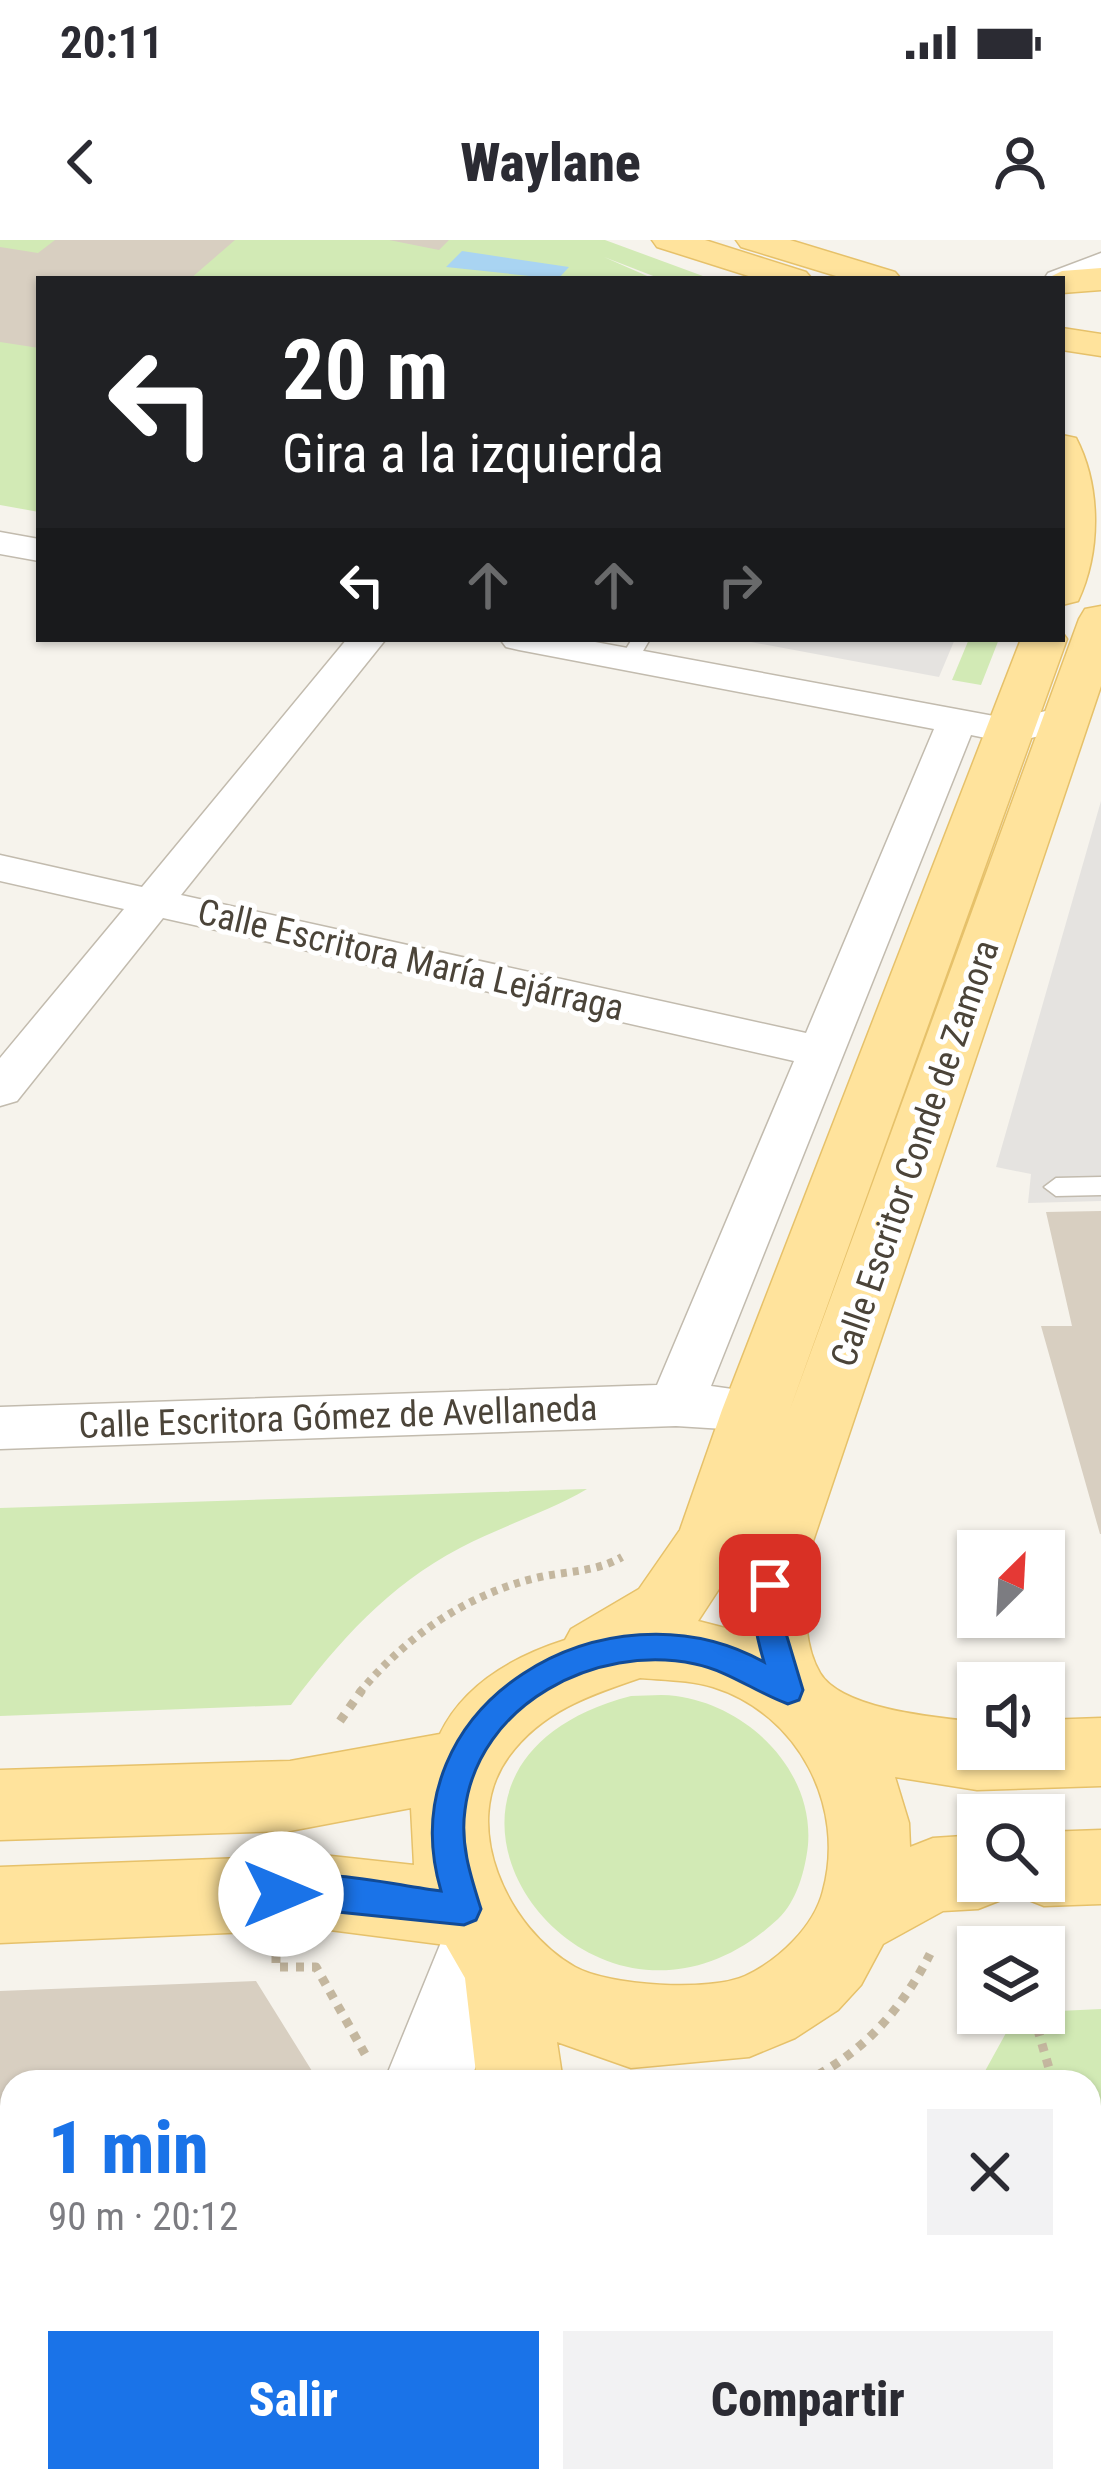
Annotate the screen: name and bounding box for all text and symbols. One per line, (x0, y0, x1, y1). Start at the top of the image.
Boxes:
text: 20:11 (60, 16, 163, 69)
icon: back (48, 129, 114, 195)
icon: person (987, 129, 1053, 195)
text: Waylane (460, 131, 641, 194)
text: 20 m (282, 321, 449, 420)
icon: left (84, 324, 240, 480)
text: Gira a la izquierda (282, 422, 664, 485)
icon: left (329, 552, 395, 618)
icon: ahead (455, 552, 521, 618)
icon: ahead (581, 552, 647, 618)
icon: right (707, 552, 773, 618)
street label: Calle Escritora María Lejárraga (194, 890, 628, 1029)
street label: Calle Escritor Conde de Zamora (822, 935, 1008, 1372)
street label: Calle Escritora Gómez de Avellaneda (78, 1387, 598, 1447)
north arrow (957, 1530, 1065, 1638)
map controls (957, 1530, 1065, 2034)
pin (719, 1534, 821, 1636)
icon: arrive (737, 1552, 803, 1618)
button: sound (957, 1662, 1065, 1770)
button: search (957, 1794, 1065, 1902)
position arrow (218, 1831, 344, 1957)
button: layers (957, 1926, 1065, 2034)
text: 1 min (48, 2106, 209, 2191)
button: close (927, 2109, 1053, 2235)
text: 90 m · 20:12 (48, 2194, 238, 2240)
button: Salir (48, 2331, 539, 2469)
button: Compartir (563, 2331, 1053, 2469)

